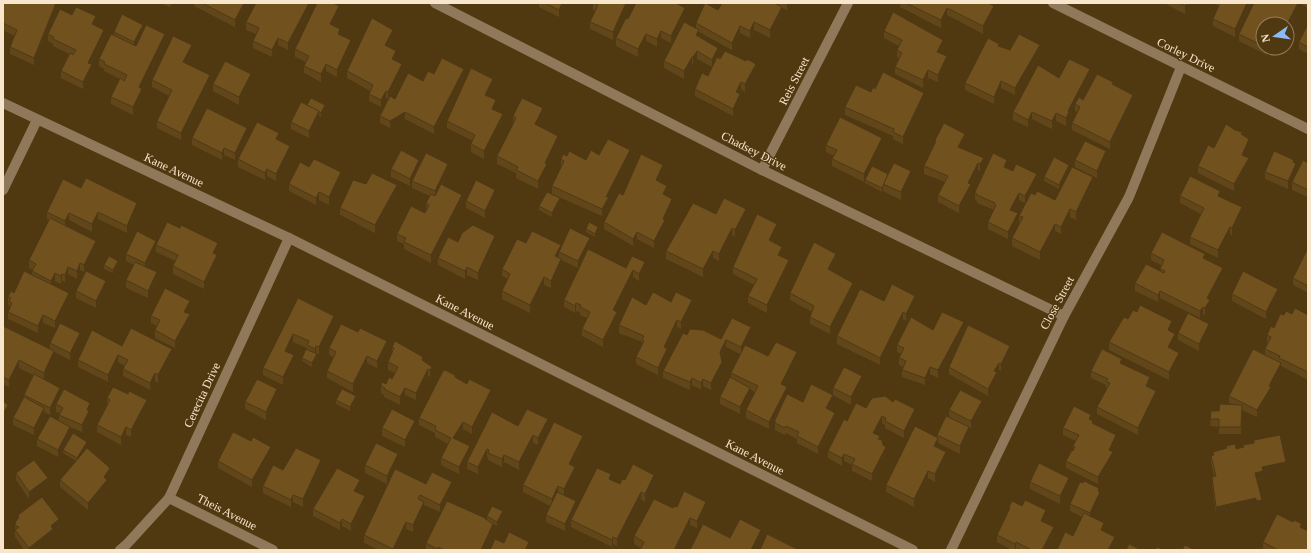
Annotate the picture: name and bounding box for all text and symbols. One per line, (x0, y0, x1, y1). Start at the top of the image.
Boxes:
north arrow (1255, 16, 1295, 56)
text: N (1259, 33, 1272, 43)
street label: Corley Drive (1155, 35, 1217, 75)
street label: Reis Street (776, 54, 812, 107)
street label: Chadsey Drive (719, 128, 789, 174)
street label: Kane Avenue (142, 150, 206, 190)
street label: Close Street (1037, 273, 1077, 332)
street label: Kane Avenue (433, 291, 497, 333)
street label: Cerecita Drive (181, 360, 223, 430)
street label: Kane Avenue (723, 436, 787, 478)
street label: Theis Avenue (195, 491, 259, 533)

